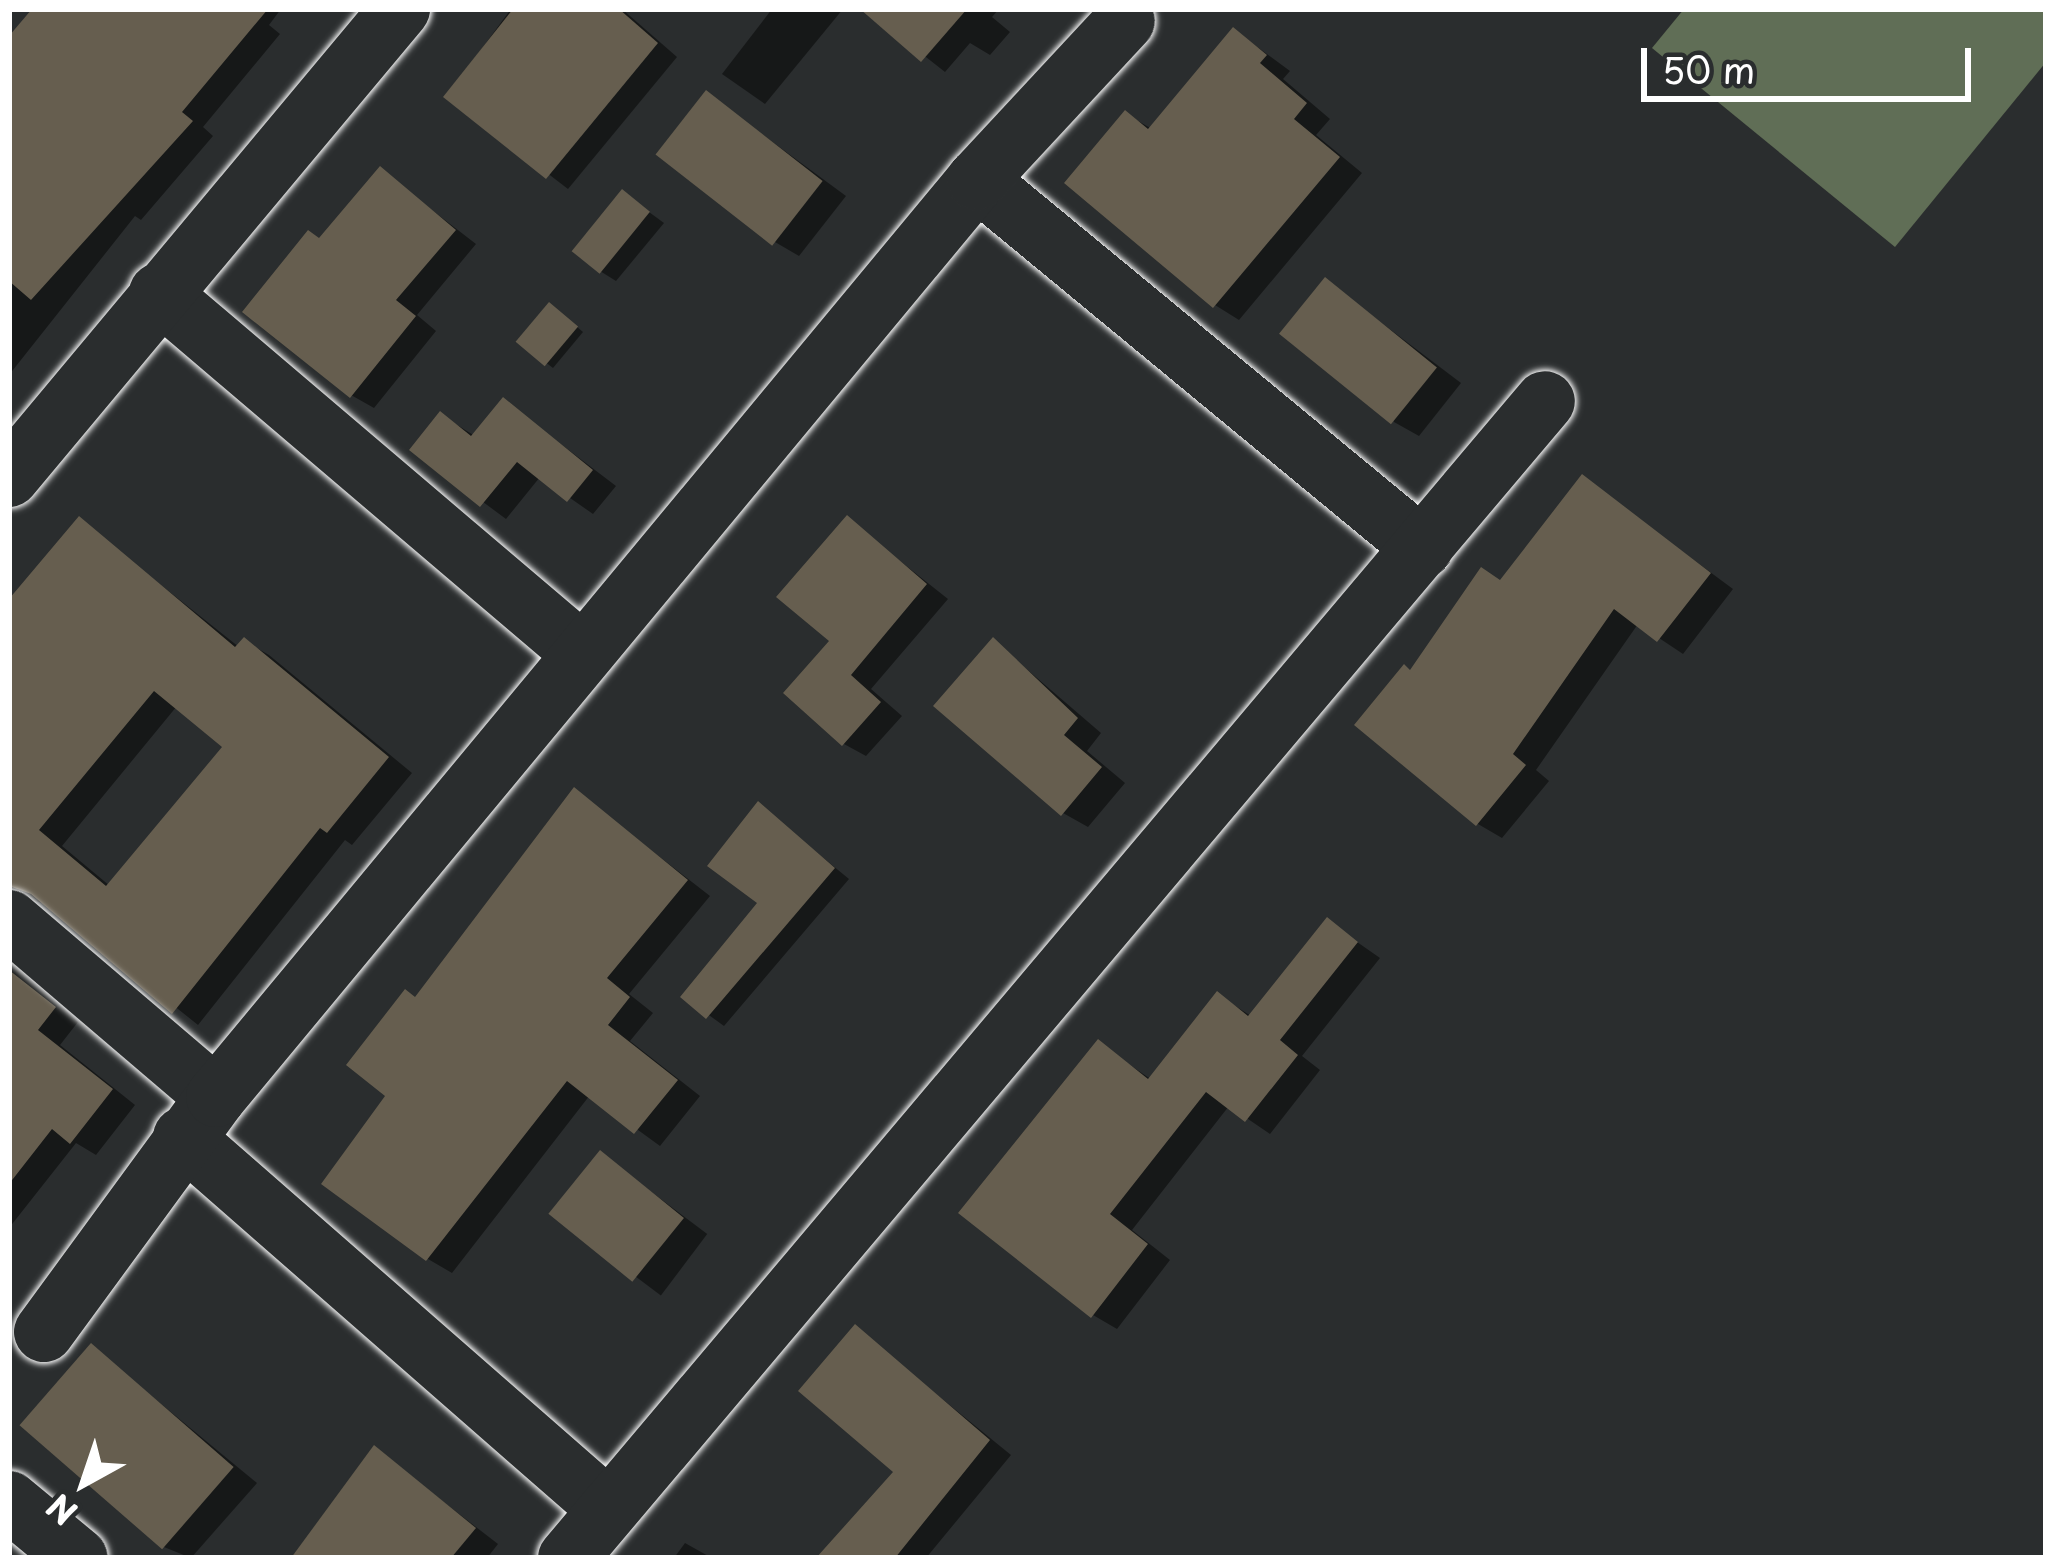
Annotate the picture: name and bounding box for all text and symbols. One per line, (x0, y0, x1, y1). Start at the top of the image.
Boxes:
scale bar (1647, 24, 1977, 98)
text: 50 m (1662, 42, 1755, 96)
north arrow (24, 1423, 144, 1543)
text: N (35, 1483, 87, 1538)

